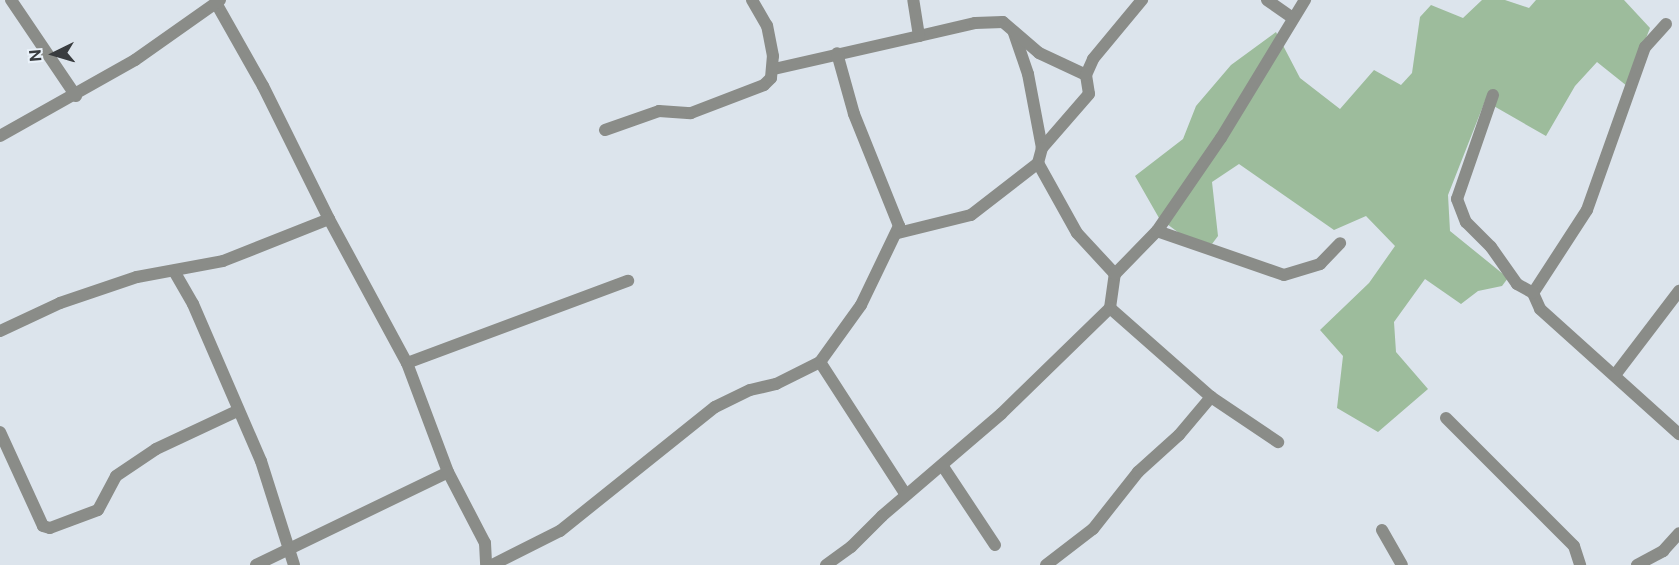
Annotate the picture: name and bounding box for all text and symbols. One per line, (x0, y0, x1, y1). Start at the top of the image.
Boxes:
north arrow (24, 24, 84, 84)
text: N (26, 49, 46, 63)

